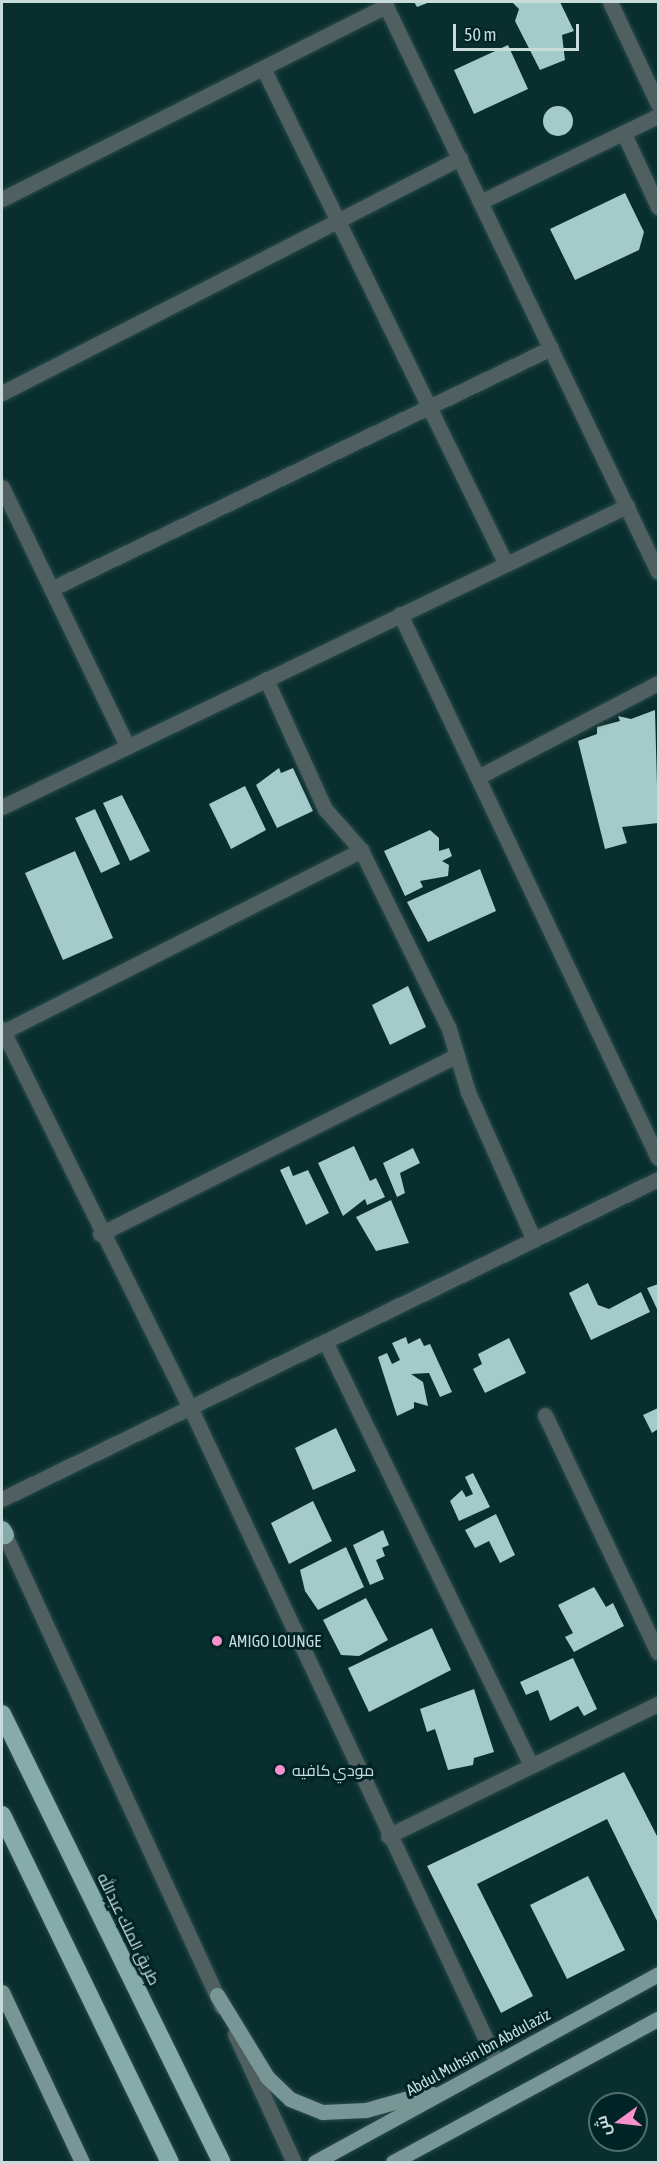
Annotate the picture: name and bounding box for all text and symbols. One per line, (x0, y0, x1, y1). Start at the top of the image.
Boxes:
scale bar (456, 12, 582, 50)
text: 50 m (464, 24, 496, 45)
place label: AMIGO LOUNGE (229, 1631, 321, 1651)
marker: AMIGO LOUNGE (210, 1634, 224, 1648)
place label: مودي كافيه (292, 1760, 374, 1780)
marker: مودي كافيه (273, 1763, 287, 1777)
street label: طريق الملك عبدالله (94, 1870, 164, 1988)
street label: Abdul Muhsin Ibn Abdulaziz (403, 2004, 553, 2100)
north arrow (588, 2092, 648, 2152)
text: ش (591, 2114, 614, 2138)

